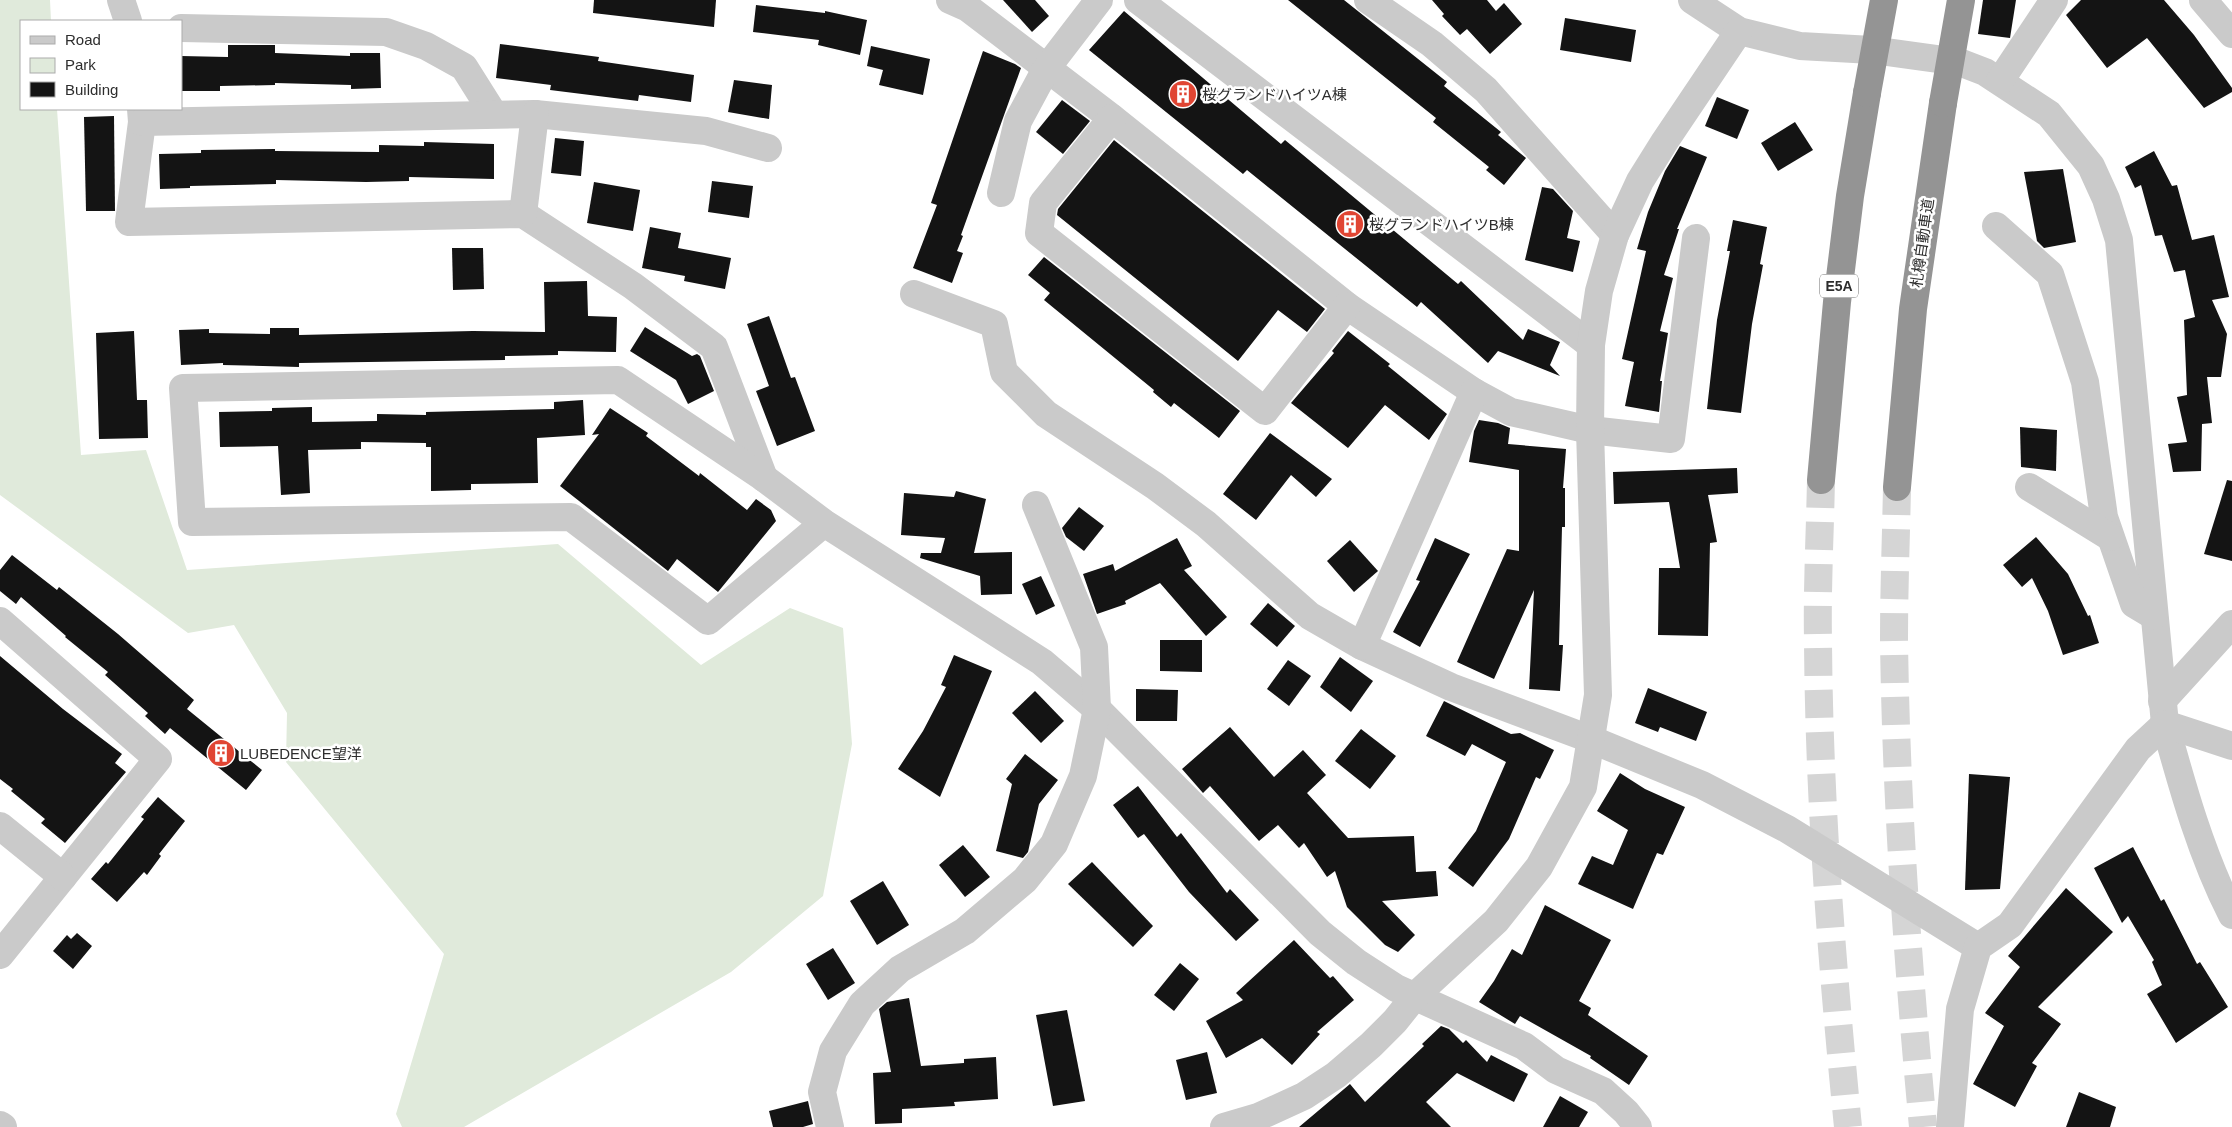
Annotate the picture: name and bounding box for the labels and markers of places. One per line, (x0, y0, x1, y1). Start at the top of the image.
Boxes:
building icon: 桜グランドハイツA棟 (1168, 79, 1198, 109)
place label: 桜グランドハイツA棟 (1202, 86, 1347, 103)
building icon: 桜グランドハイツB棟 (1335, 209, 1365, 239)
place label: 桜グランドハイツB棟 (1369, 216, 1514, 233)
building icon: LUBEDENCE望洋 (206, 738, 236, 768)
place label: LUBEDENCE望洋 (240, 745, 362, 762)

